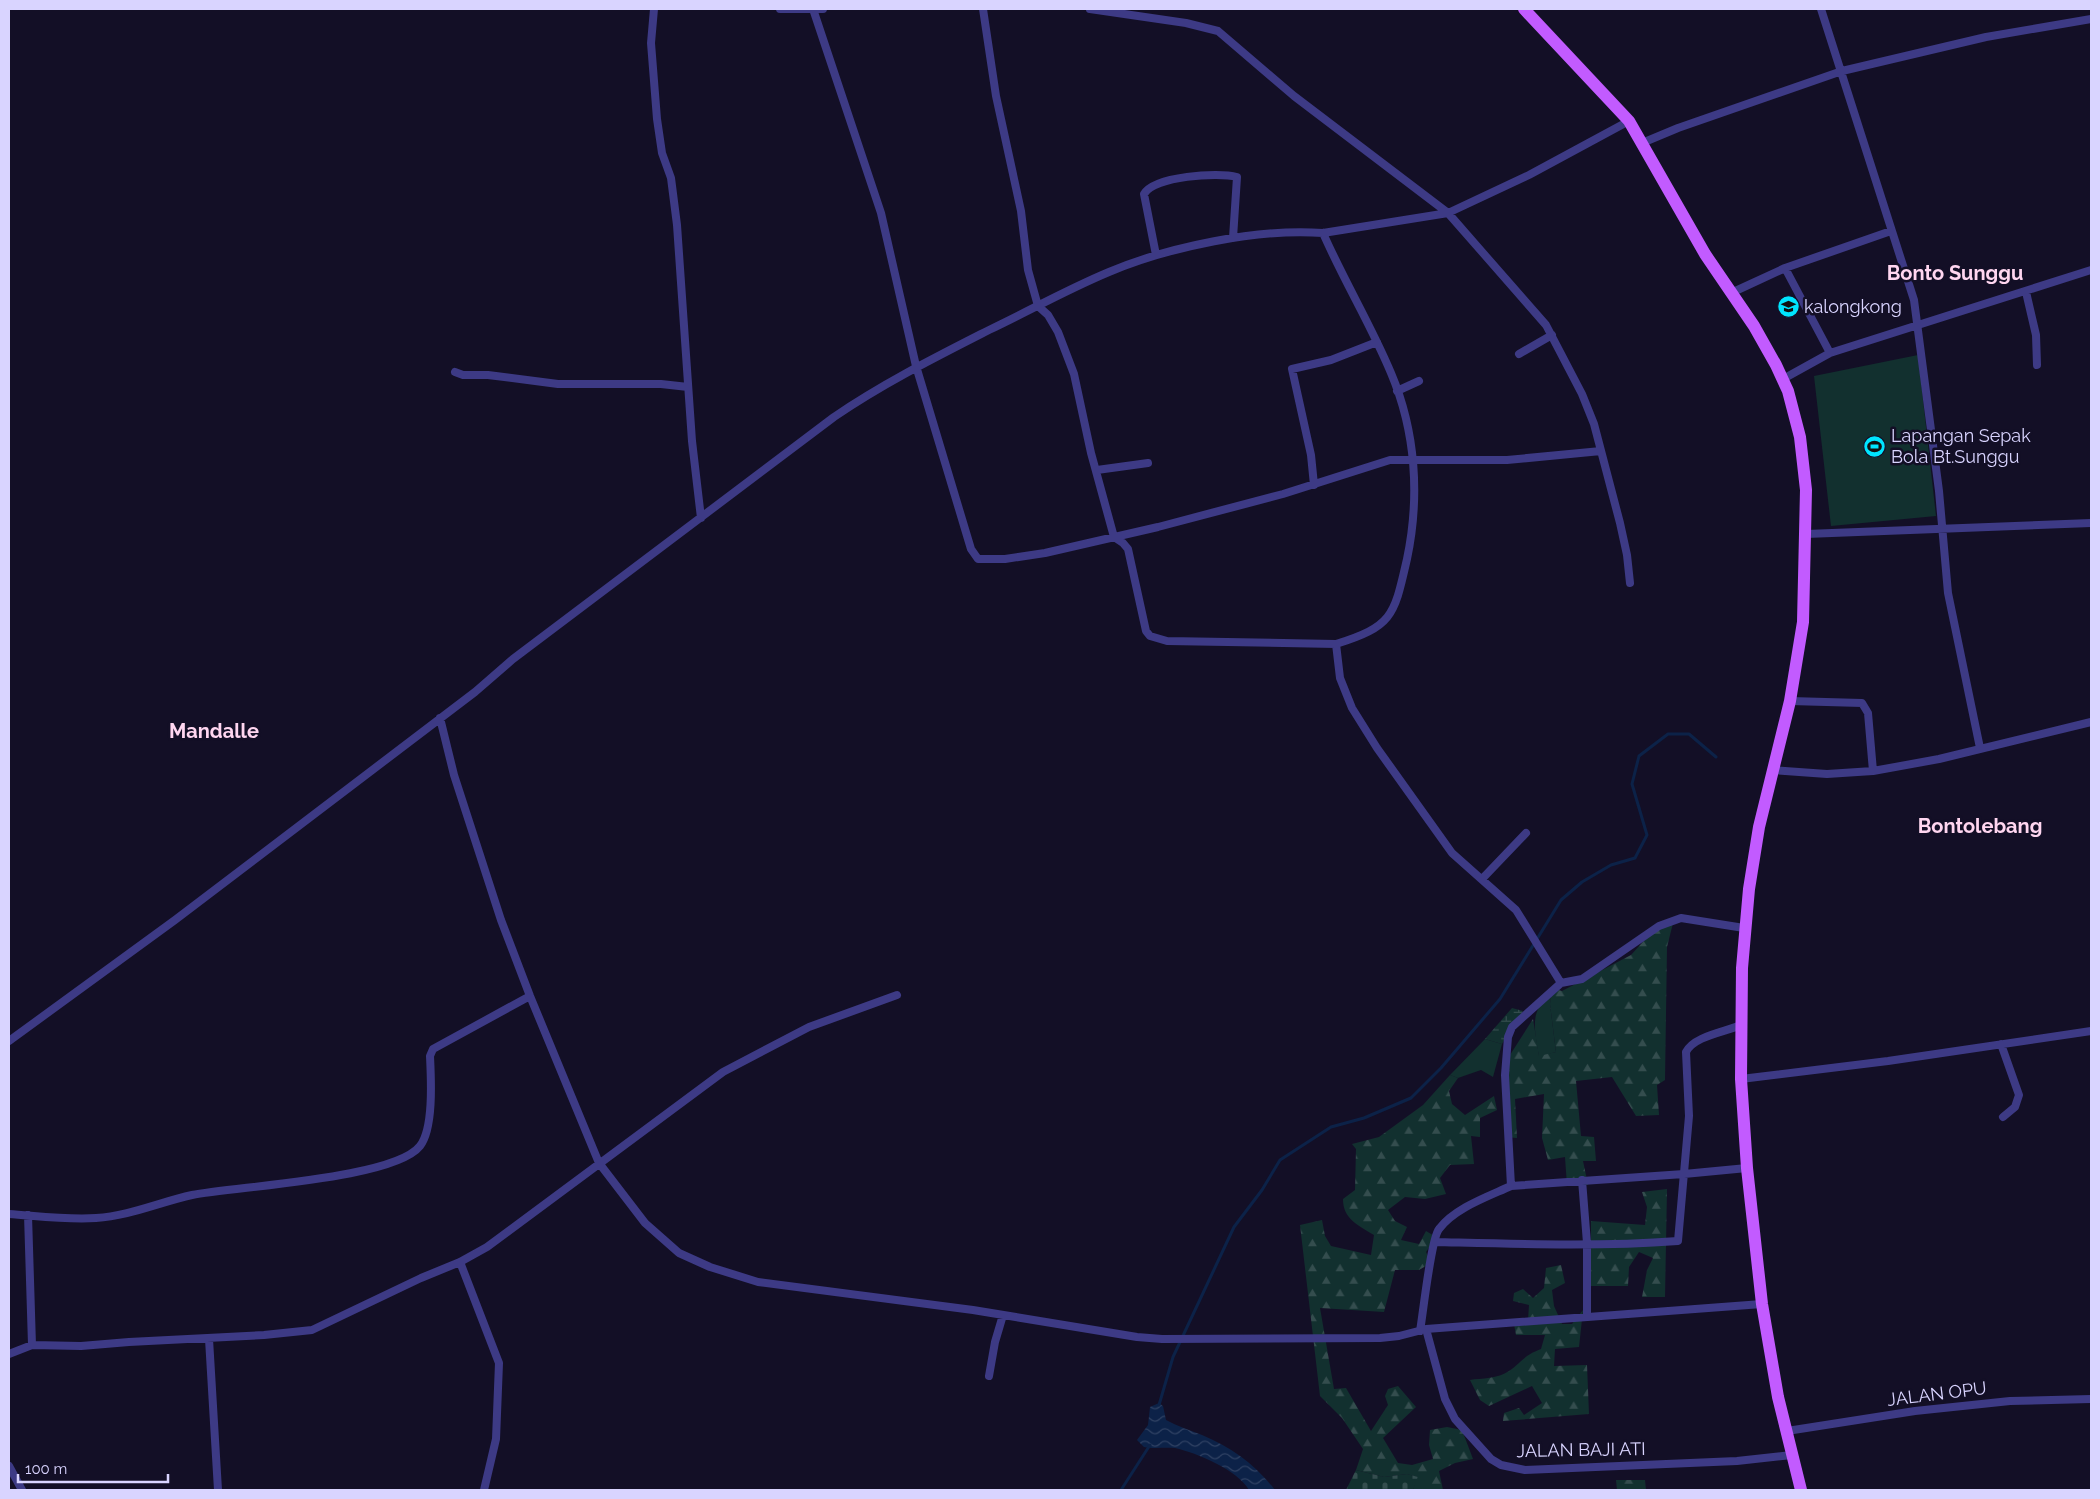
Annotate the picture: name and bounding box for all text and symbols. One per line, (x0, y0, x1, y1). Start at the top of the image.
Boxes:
district label: Bonto Sunggu (1887, 261, 2023, 285)
school or university icon: kalongkong (1776, 295, 1800, 319)
place label: kalongkong (1804, 296, 1902, 317)
place label: Lapangan Sepak Bola Bt.Sunggu (1891, 425, 2031, 467)
sports icon: Lapangan Sepak Bola Bt.Sunggu (1863, 434, 1887, 458)
district label: Mandalle (169, 719, 259, 743)
district label: Bontolebang (1918, 814, 2042, 838)
street label: JALAN OPU (1886, 1377, 1988, 1410)
street label: JALAN BAJI ATI (1516, 1438, 1646, 1461)
scale bar (18, 1452, 168, 1484)
text: 100 m (25, 1460, 67, 1478)

